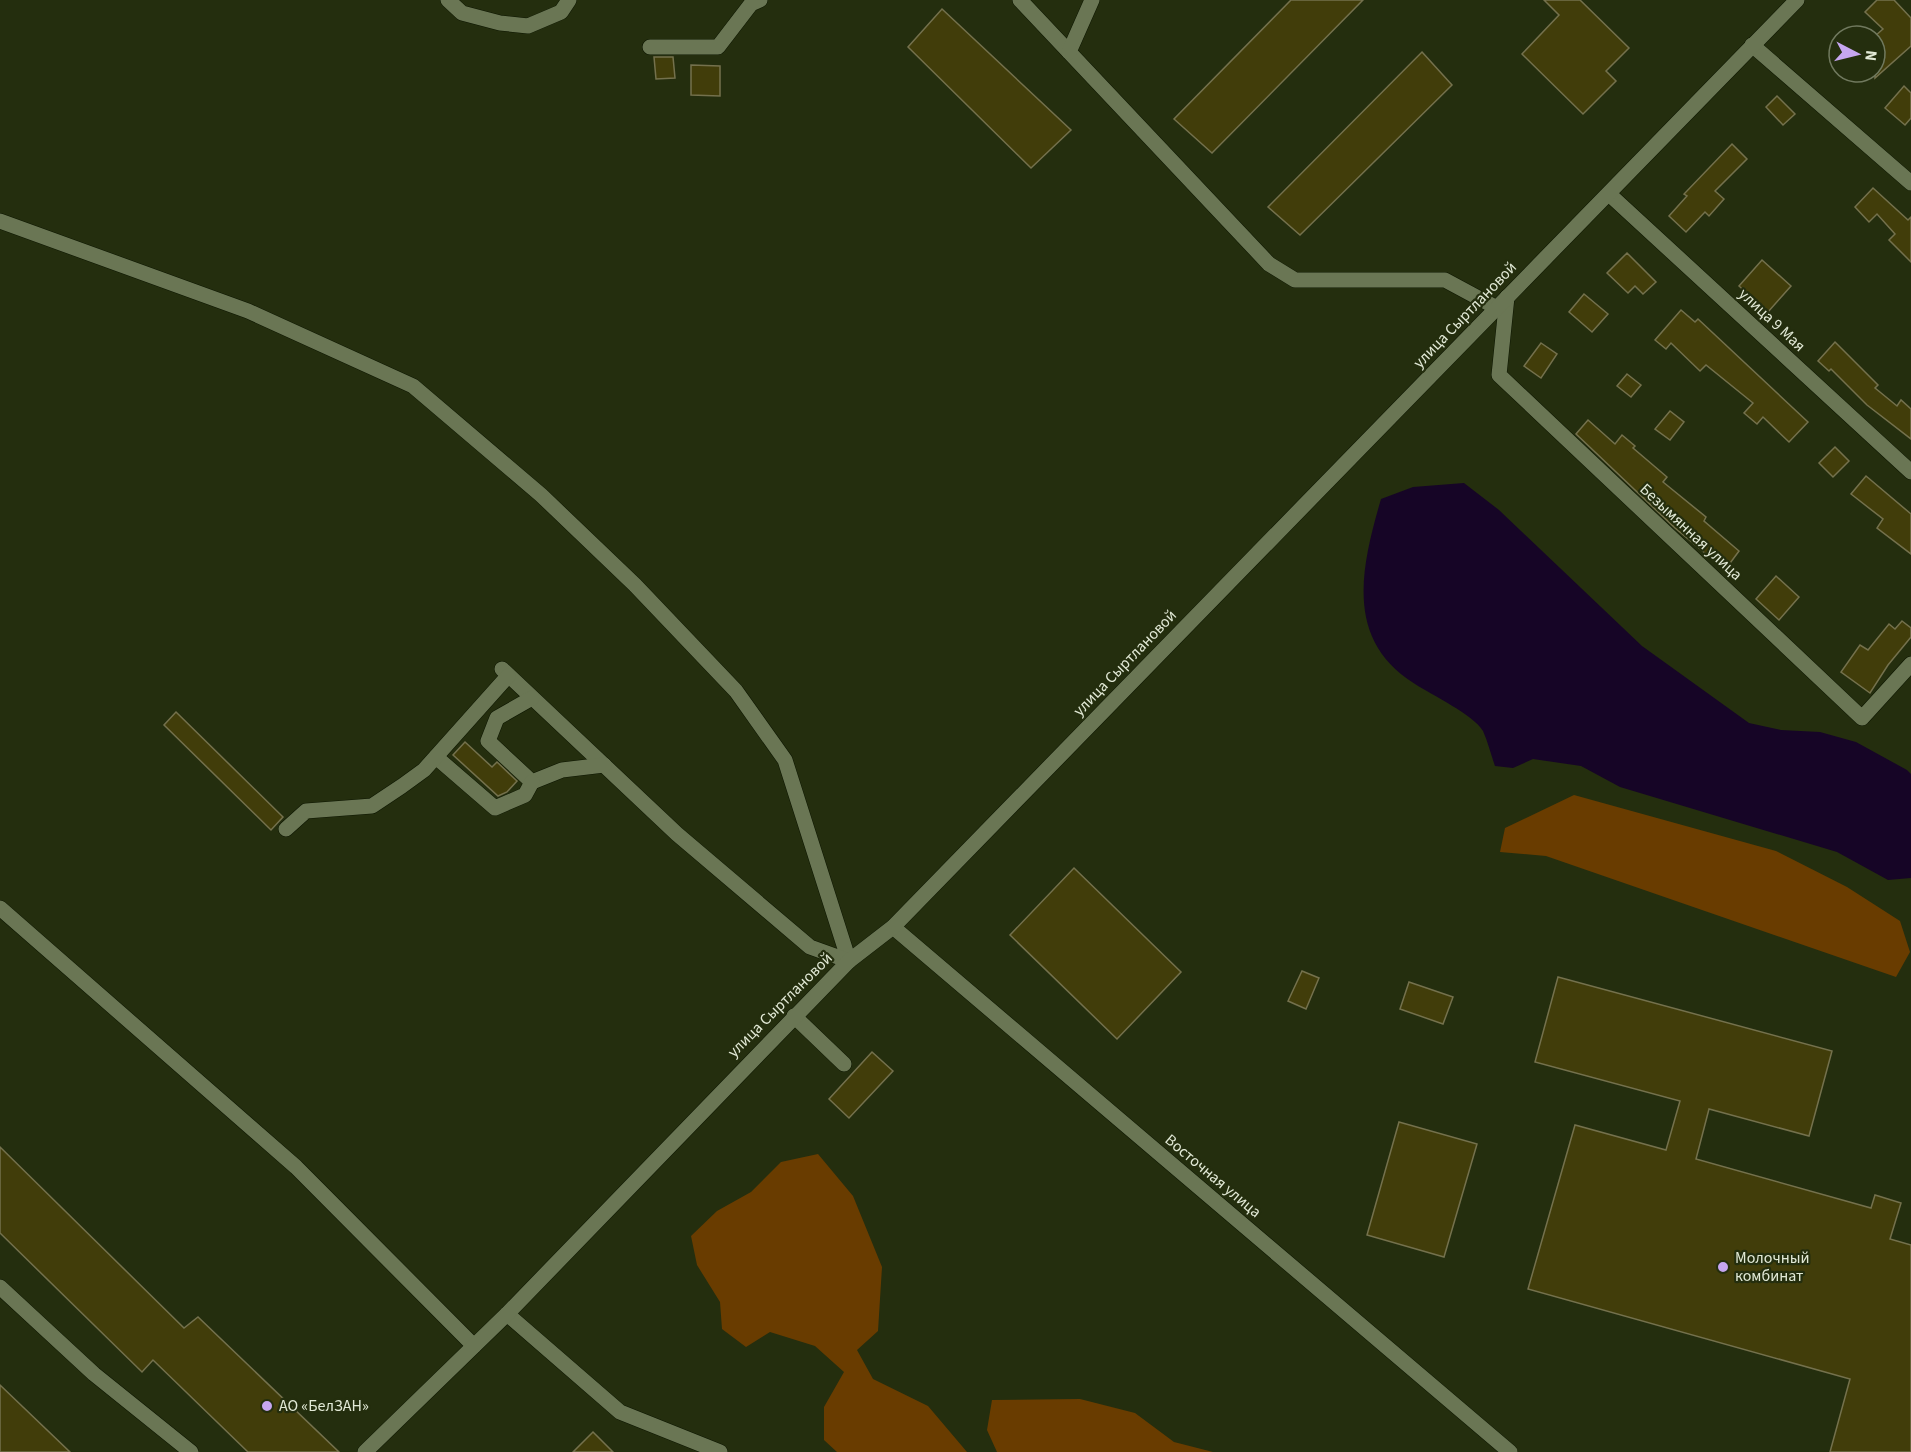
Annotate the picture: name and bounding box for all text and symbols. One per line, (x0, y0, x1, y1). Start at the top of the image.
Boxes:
north arrow (1827, 24, 1887, 84)
text: N (1859, 49, 1882, 62)
street label: улица Сыртлановой (1408, 257, 1522, 373)
street label: улица 9 Мая (1734, 283, 1810, 357)
street label: Безымянная улица (1635, 479, 1747, 585)
street label: улица Сыртлановой (1068, 605, 1182, 721)
street label: улица Сыртлановой (723, 948, 837, 1062)
street label: Восточная улица (1160, 1129, 1266, 1223)
place label: Молочный комбинат (1735, 1247, 1809, 1287)
marker: Молочный комбинат (1716, 1260, 1730, 1274)
place label: АО «БелЗАН» (279, 1395, 369, 1417)
marker: АО «БелЗАН» (260, 1399, 274, 1413)

